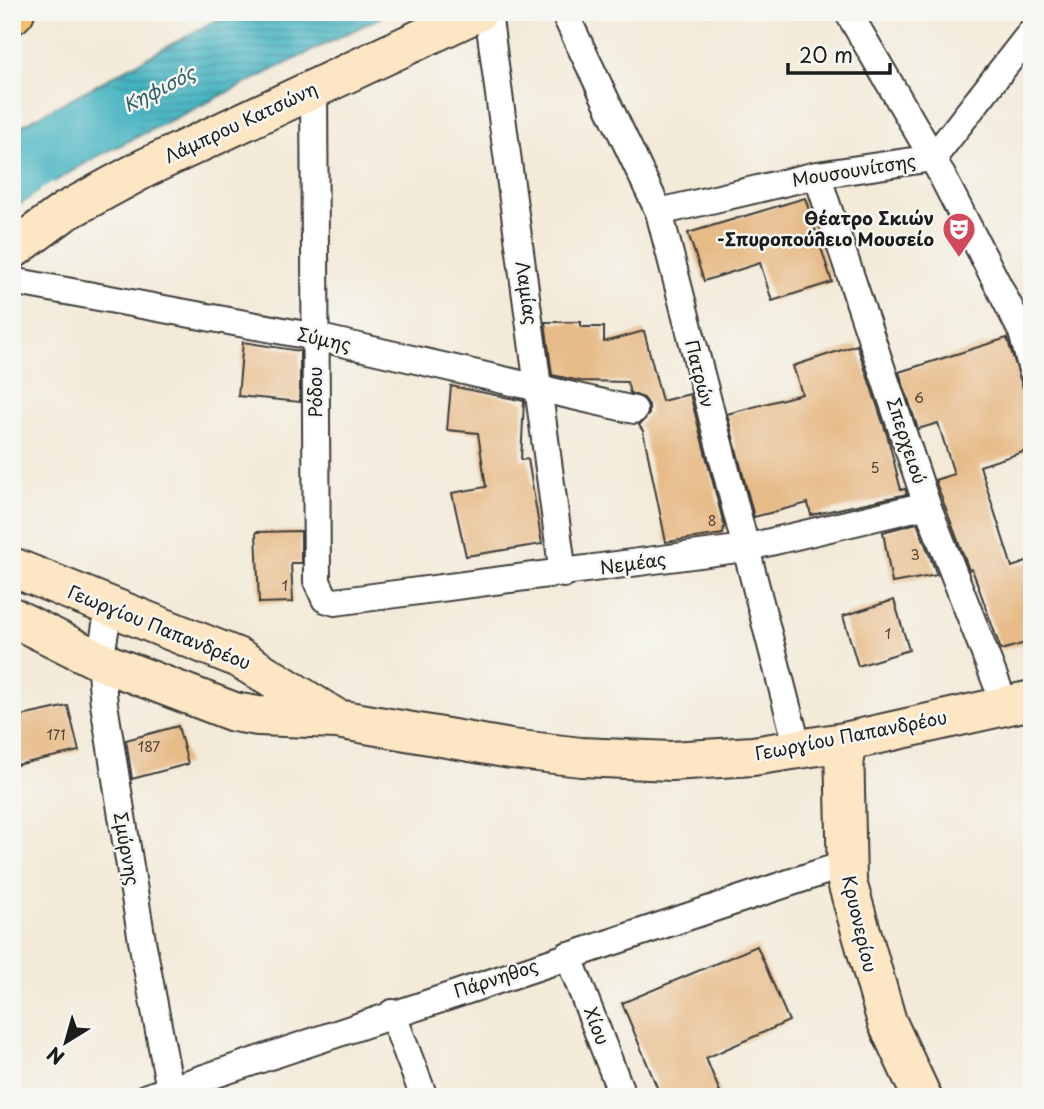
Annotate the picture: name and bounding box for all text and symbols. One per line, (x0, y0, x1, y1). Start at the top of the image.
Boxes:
scale bar (788, 32, 890, 76)
text: 20 m (799, 38, 853, 70)
water label: Κηφισός (118, 57, 201, 118)
street label: Λάμπρου Κατσώνη (160, 74, 321, 169)
street label: Μουσουνίτσης (790, 146, 918, 193)
place label: Θέατρο Σκιών -Σπυροπούλειο Μουσείο (717, 204, 934, 252)
theatre icon: Θέατρο Σκιών -Σπυροπούλειο Μουσείο (940, 210, 978, 259)
street label: Λαμίας (510, 259, 545, 326)
street label: Σύμης (295, 320, 354, 357)
street label: Πατρών (679, 337, 722, 411)
street label: Ρόδου (301, 366, 328, 418)
house number: 6 (914, 387, 924, 408)
street label: Σπερχειού (881, 394, 934, 487)
house number: 5 (870, 457, 880, 478)
house number: 8 (708, 510, 716, 531)
house number: 3 (910, 544, 920, 565)
street label: Νεμέας (598, 545, 668, 581)
house number: 1 (282, 575, 288, 596)
street label: Γεωργίου Παπανδρέου (64, 577, 255, 676)
house number: 1 (885, 623, 891, 644)
street label: Γεωργίου Παπανδρέου (752, 703, 949, 766)
house number: 171 (46, 724, 66, 745)
house number: 187 (138, 736, 160, 757)
street label: Σμύρνης (108, 810, 147, 888)
street label: Κρυονερίου (836, 872, 885, 975)
street label: Πάρνηθος (450, 951, 541, 1004)
street label: Χίου (578, 1002, 617, 1048)
north arrow (32, 1007, 102, 1078)
text: N (41, 1041, 70, 1072)

